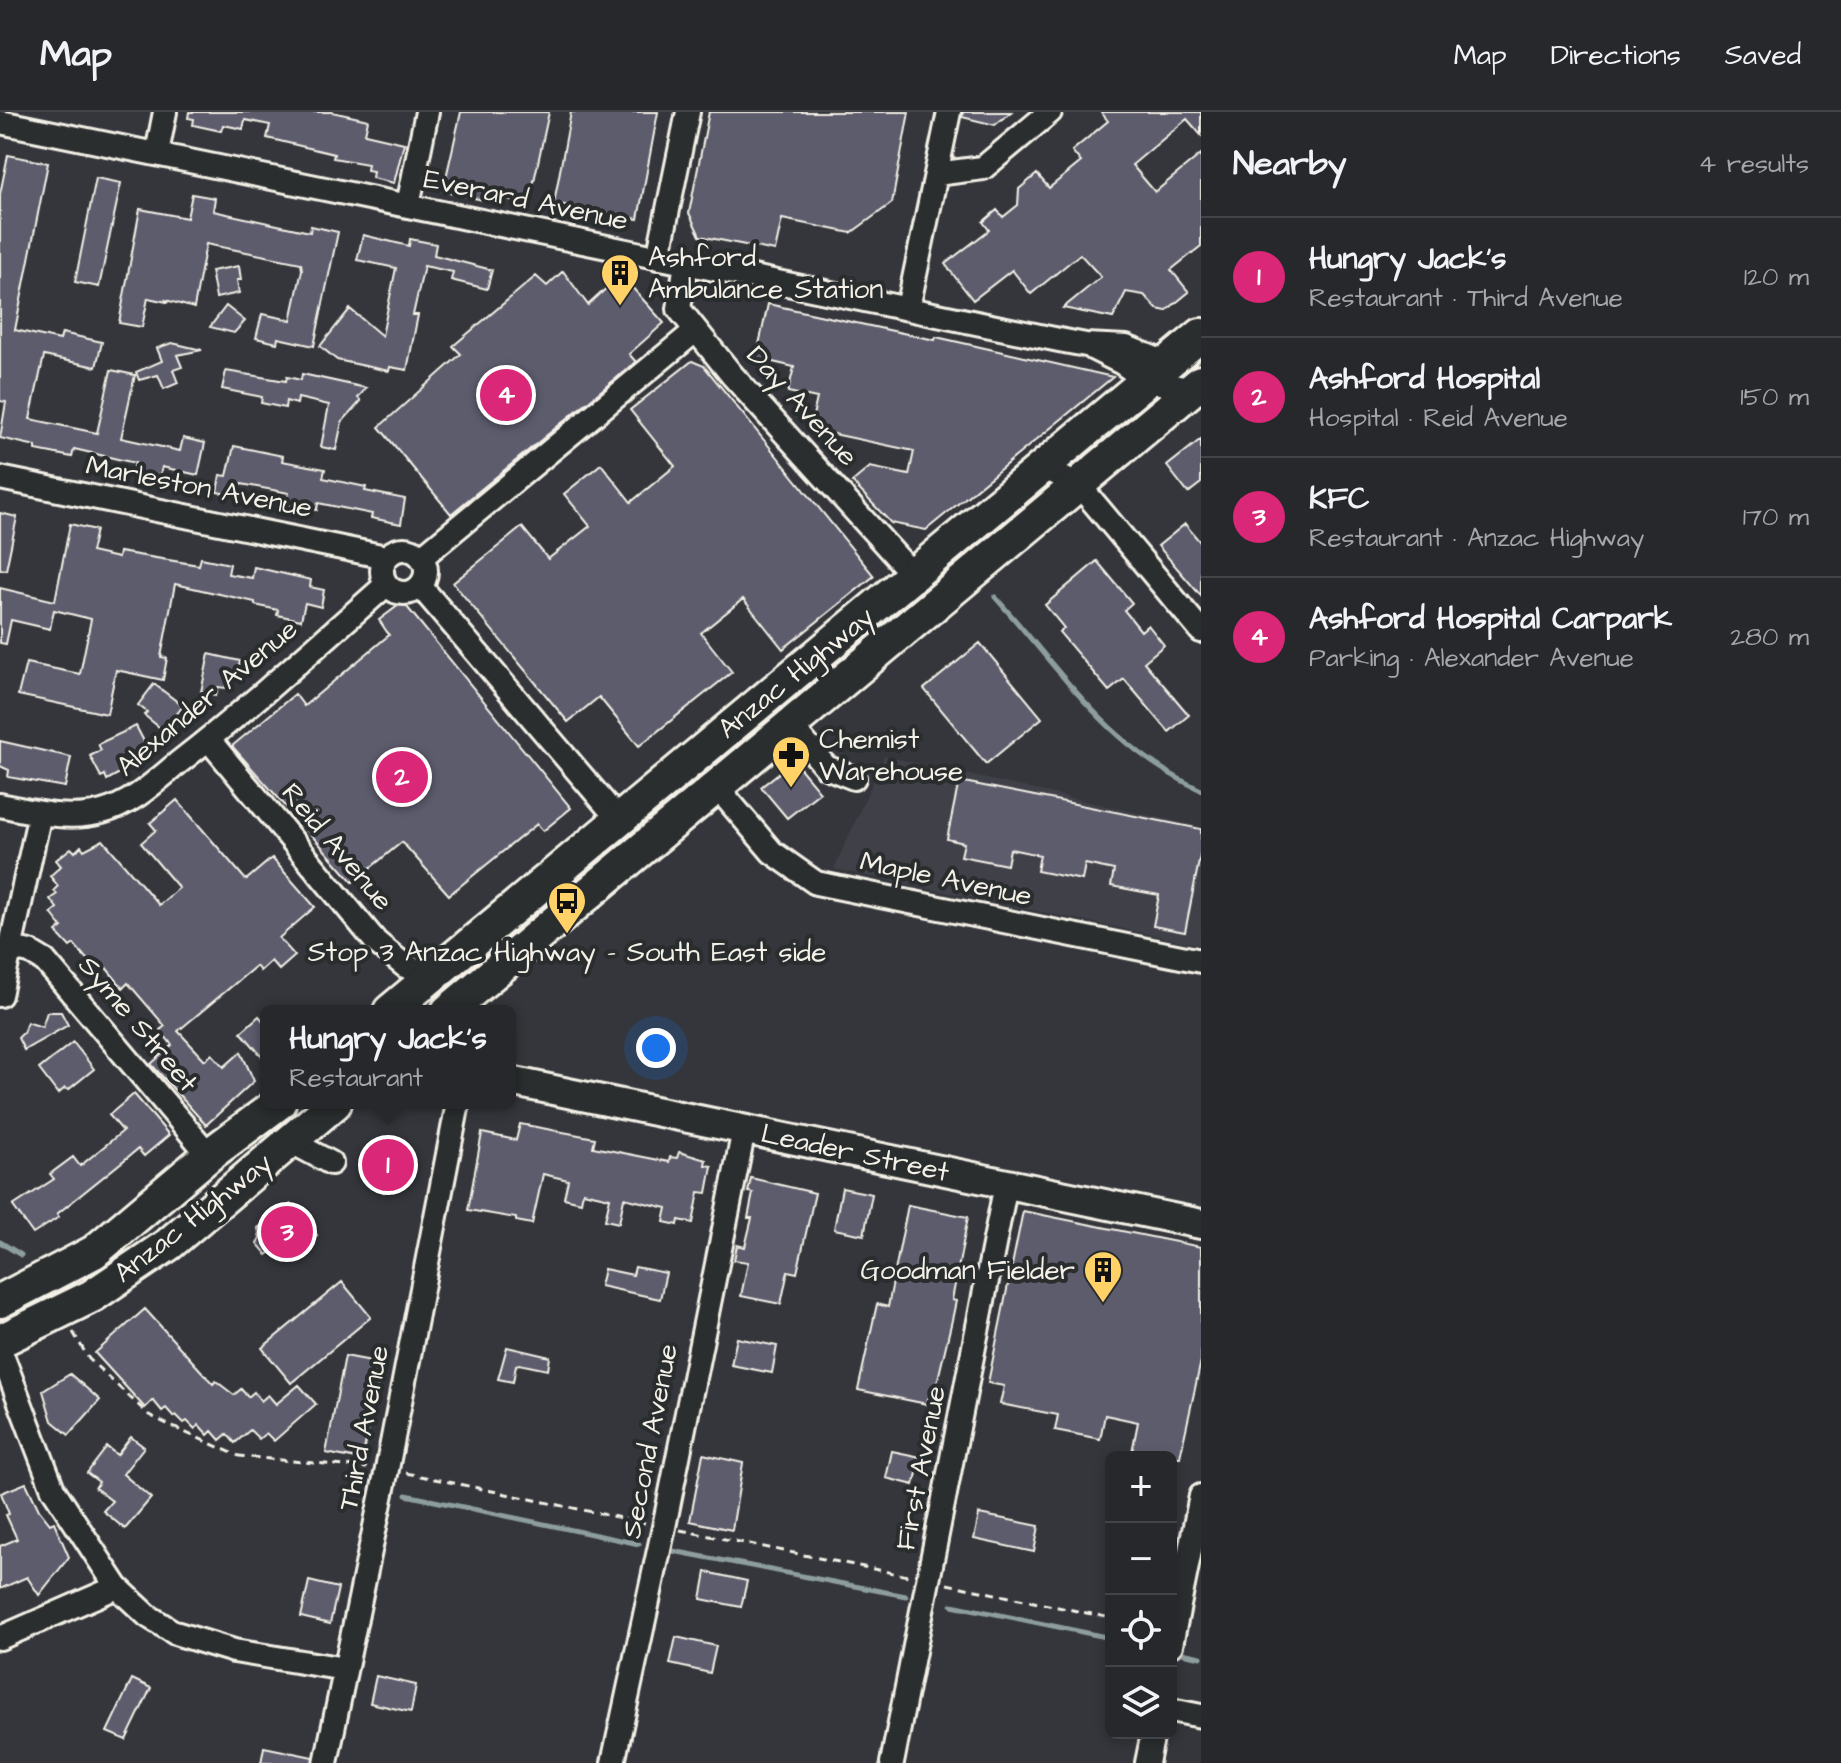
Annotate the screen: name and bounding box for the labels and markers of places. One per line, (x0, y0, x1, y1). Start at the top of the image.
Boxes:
place label: Ashford Ambulance Station (648, 238, 883, 309)
building icon: Ashford Ambulance Station (599, 252, 641, 307)
pin: 4 (480, 365, 532, 425)
place label: Chemist Warehouse (819, 720, 963, 791)
pharmacy icon: Chemist Warehouse (770, 734, 812, 789)
pin: 2 (376, 747, 428, 807)
bus stop icon: Stop 3 Anzac Highway - South East side (546, 880, 588, 935)
place label: Stop 3 Anzac Highway - South East side (308, 933, 826, 974)
pin: 1 (362, 1135, 414, 1195)
pin: 3 (261, 1202, 313, 1262)
building icon: Goodman Fielder (1082, 1249, 1124, 1304)
place label: Goodman Fielder (860, 1251, 1075, 1290)

